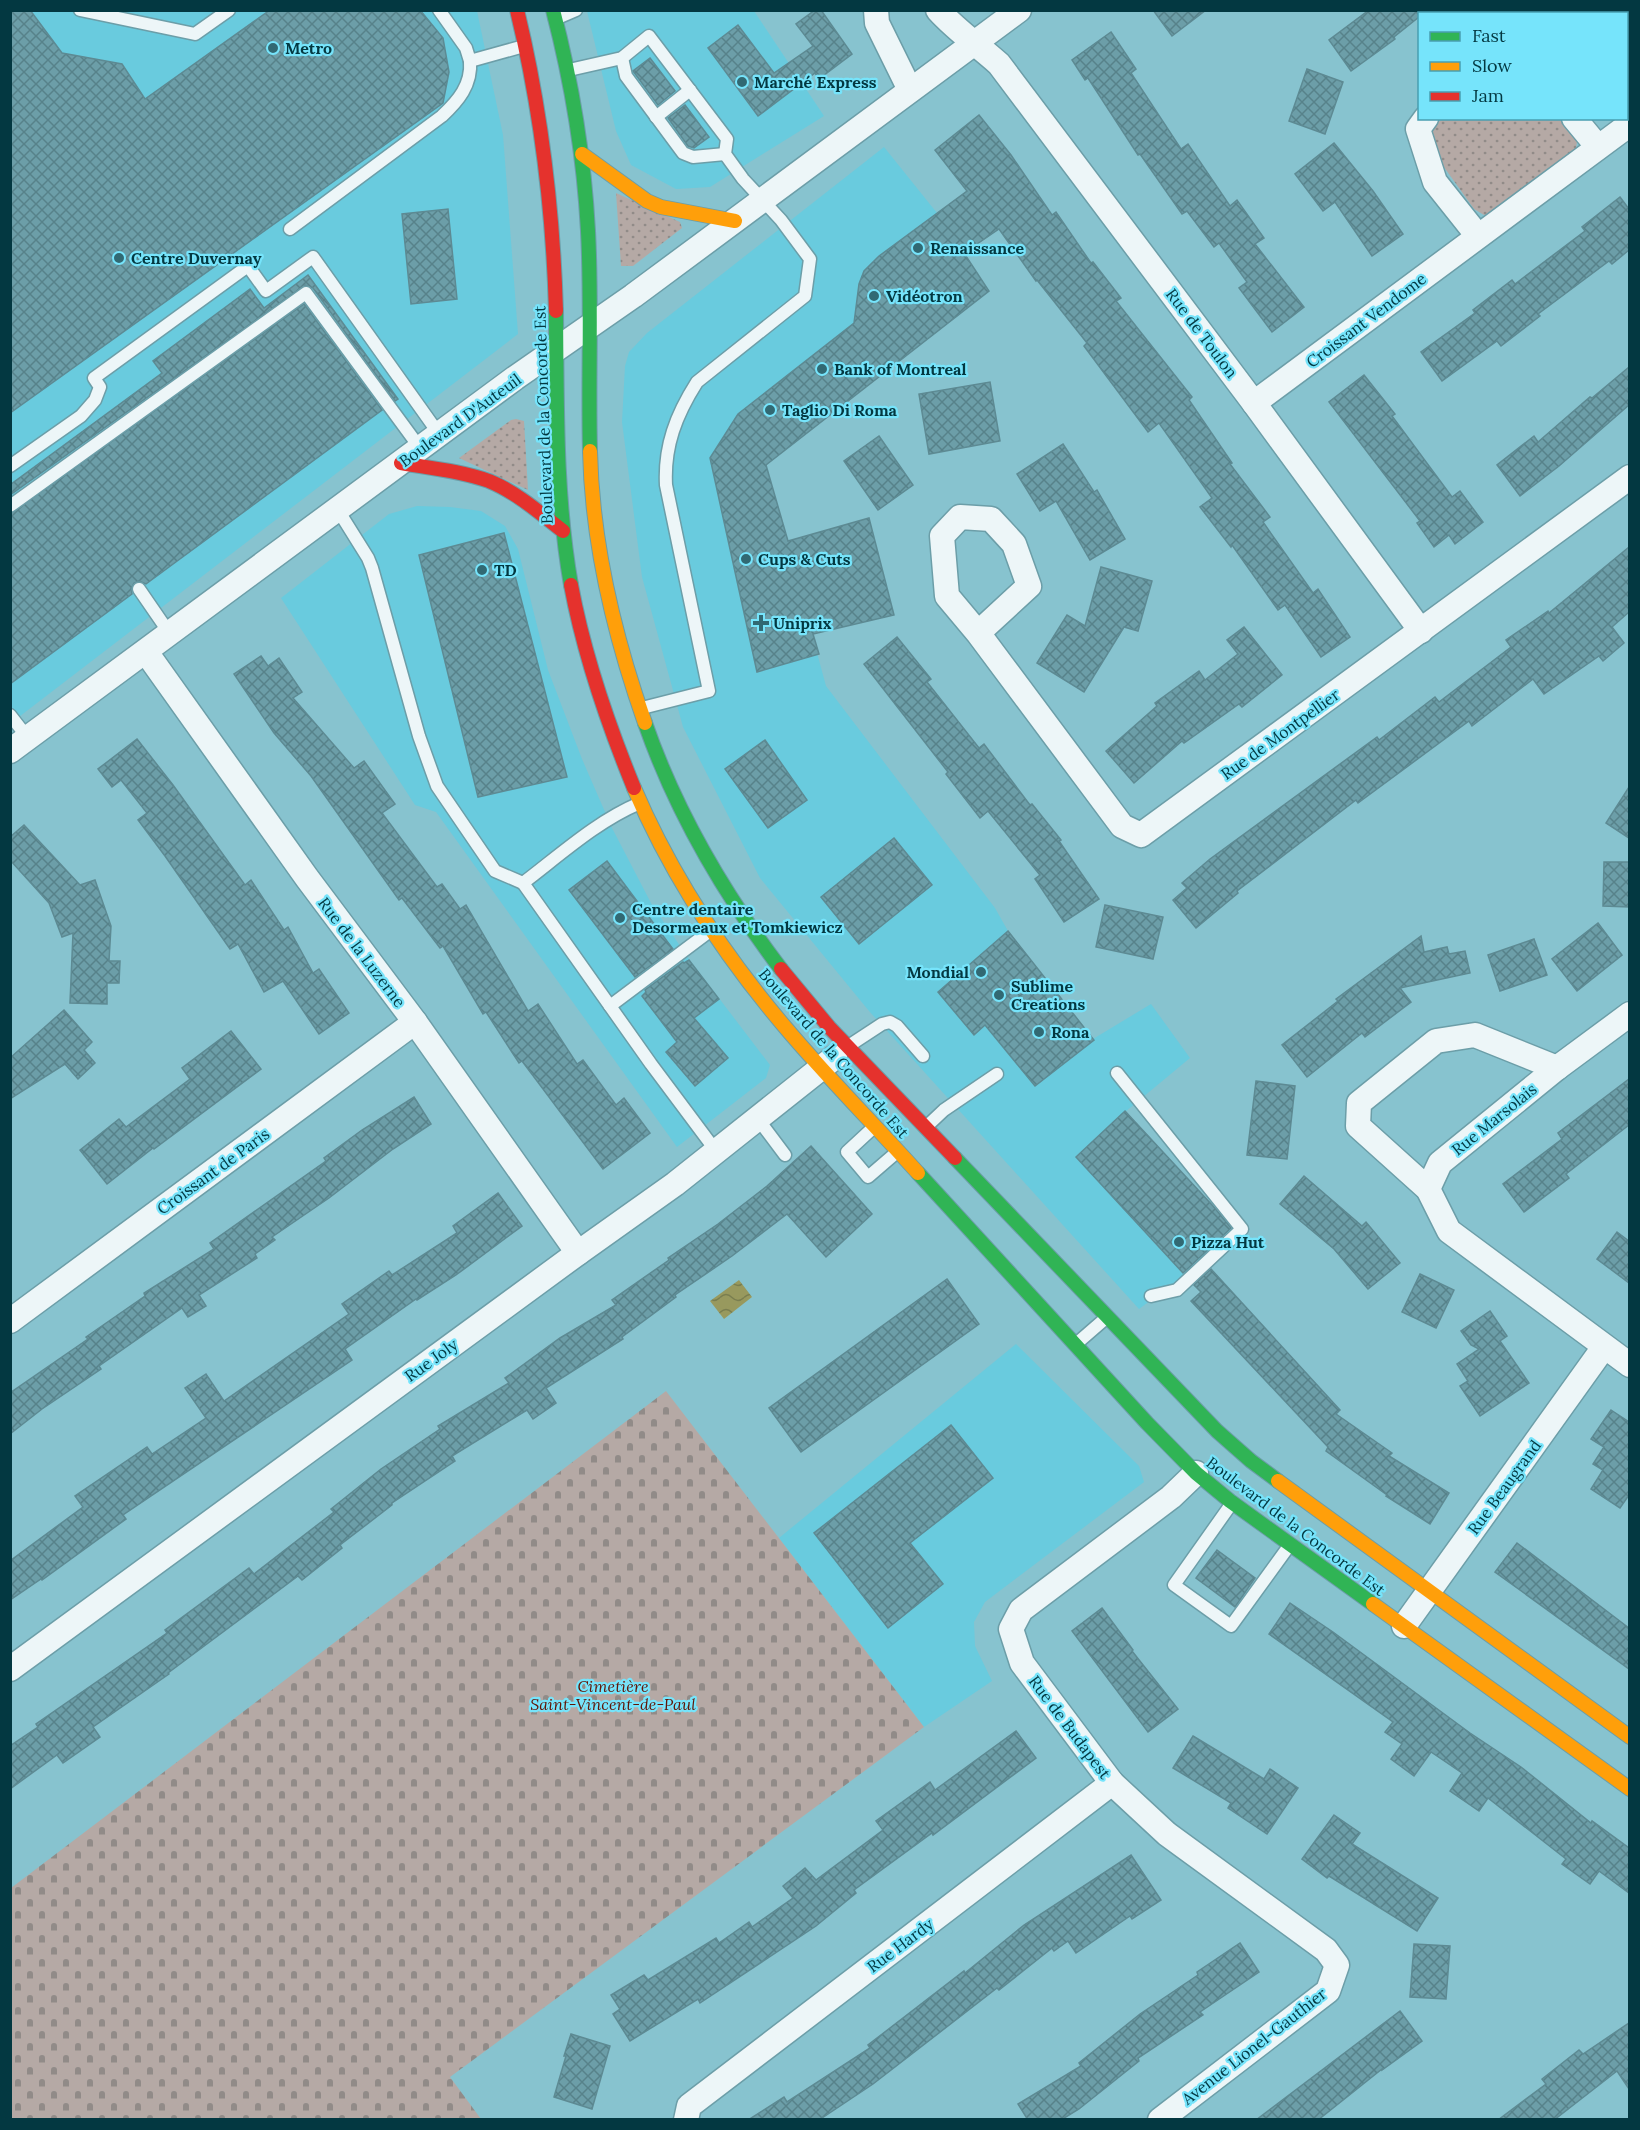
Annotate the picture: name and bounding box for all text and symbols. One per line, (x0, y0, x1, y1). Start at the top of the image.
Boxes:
legend (1418, 12, 1628, 120)
text: Fast (1472, 24, 1506, 47)
place label: Metro (285, 38, 332, 58)
marker: Metro (266, 41, 280, 55)
text: Slow (1472, 54, 1512, 77)
place label: Marché Express (754, 72, 877, 92)
marker: Marché Express (735, 75, 749, 89)
text: Jam (1471, 84, 1504, 107)
place label: Renaissance (930, 238, 1025, 258)
marker: Renaissance (911, 241, 925, 255)
place label: Centre Duvernay (131, 248, 262, 268)
marker: Centre Duvernay (112, 251, 126, 265)
street label: Croissant Vendome (1302, 268, 1430, 372)
street label: Rue de Toulon (1162, 284, 1242, 382)
place label: Vidéotron (886, 286, 963, 306)
marker: Vidéotron (867, 289, 881, 303)
street label: Boulevard de la Concorde Est (529, 305, 557, 525)
place label: Bank of Montreal (834, 359, 966, 379)
marker: Bank of Montreal (815, 362, 829, 376)
street label: Boulevard D'Auteuil (395, 369, 525, 471)
place label: Taglio Di Roma (782, 400, 898, 420)
marker: Taglio Di Roma (763, 403, 777, 417)
place label: Cups & Cuts (758, 549, 851, 569)
marker: Cups & Cuts (739, 552, 753, 566)
place label: TD (494, 560, 517, 580)
marker: TD (475, 563, 489, 577)
place label: Uniprix (773, 613, 832, 633)
marker: Uniprix (754, 616, 768, 630)
street label: Rue de Montpellier (1217, 684, 1343, 784)
street label: Rue de la Luzerne (314, 893, 410, 1011)
place label: Centre dentaire Desormeaux et Tomkiewicz (632, 899, 843, 937)
marker: Centre dentaire Desormeaux et Tomkiewicz (613, 911, 627, 925)
place label: Mondial (906, 962, 969, 982)
street label: Boulevard de la Concorde Est (755, 964, 914, 1143)
marker: Mondial (974, 965, 988, 979)
place label: Sublime Creations (1011, 976, 1086, 1014)
marker: Sublime Creations (992, 988, 1006, 1002)
place label: Rona (1051, 1022, 1090, 1042)
marker: Rona (1032, 1025, 1046, 1039)
street label: Rue Marsolais (1447, 1079, 1541, 1159)
street label: Croissant de Paris (153, 1124, 273, 1218)
place label: Pizza Hut (1191, 1232, 1265, 1252)
marker: Pizza Hut (1172, 1235, 1186, 1249)
street label: Rue Joly (401, 1334, 462, 1386)
street label: Rue Beaugrand (1463, 1435, 1545, 1538)
street label: Boulevard de la Concorde Est (1203, 1452, 1390, 1600)
street label: Rue de Budapest (1025, 1671, 1116, 1783)
park label: Cimetière Saint-Vincent-de-Paul (530, 1676, 696, 1714)
street label: Rue Hardy (863, 1913, 938, 1976)
street label: Avenue Lionel-Gauthier (1177, 1983, 1330, 2109)

